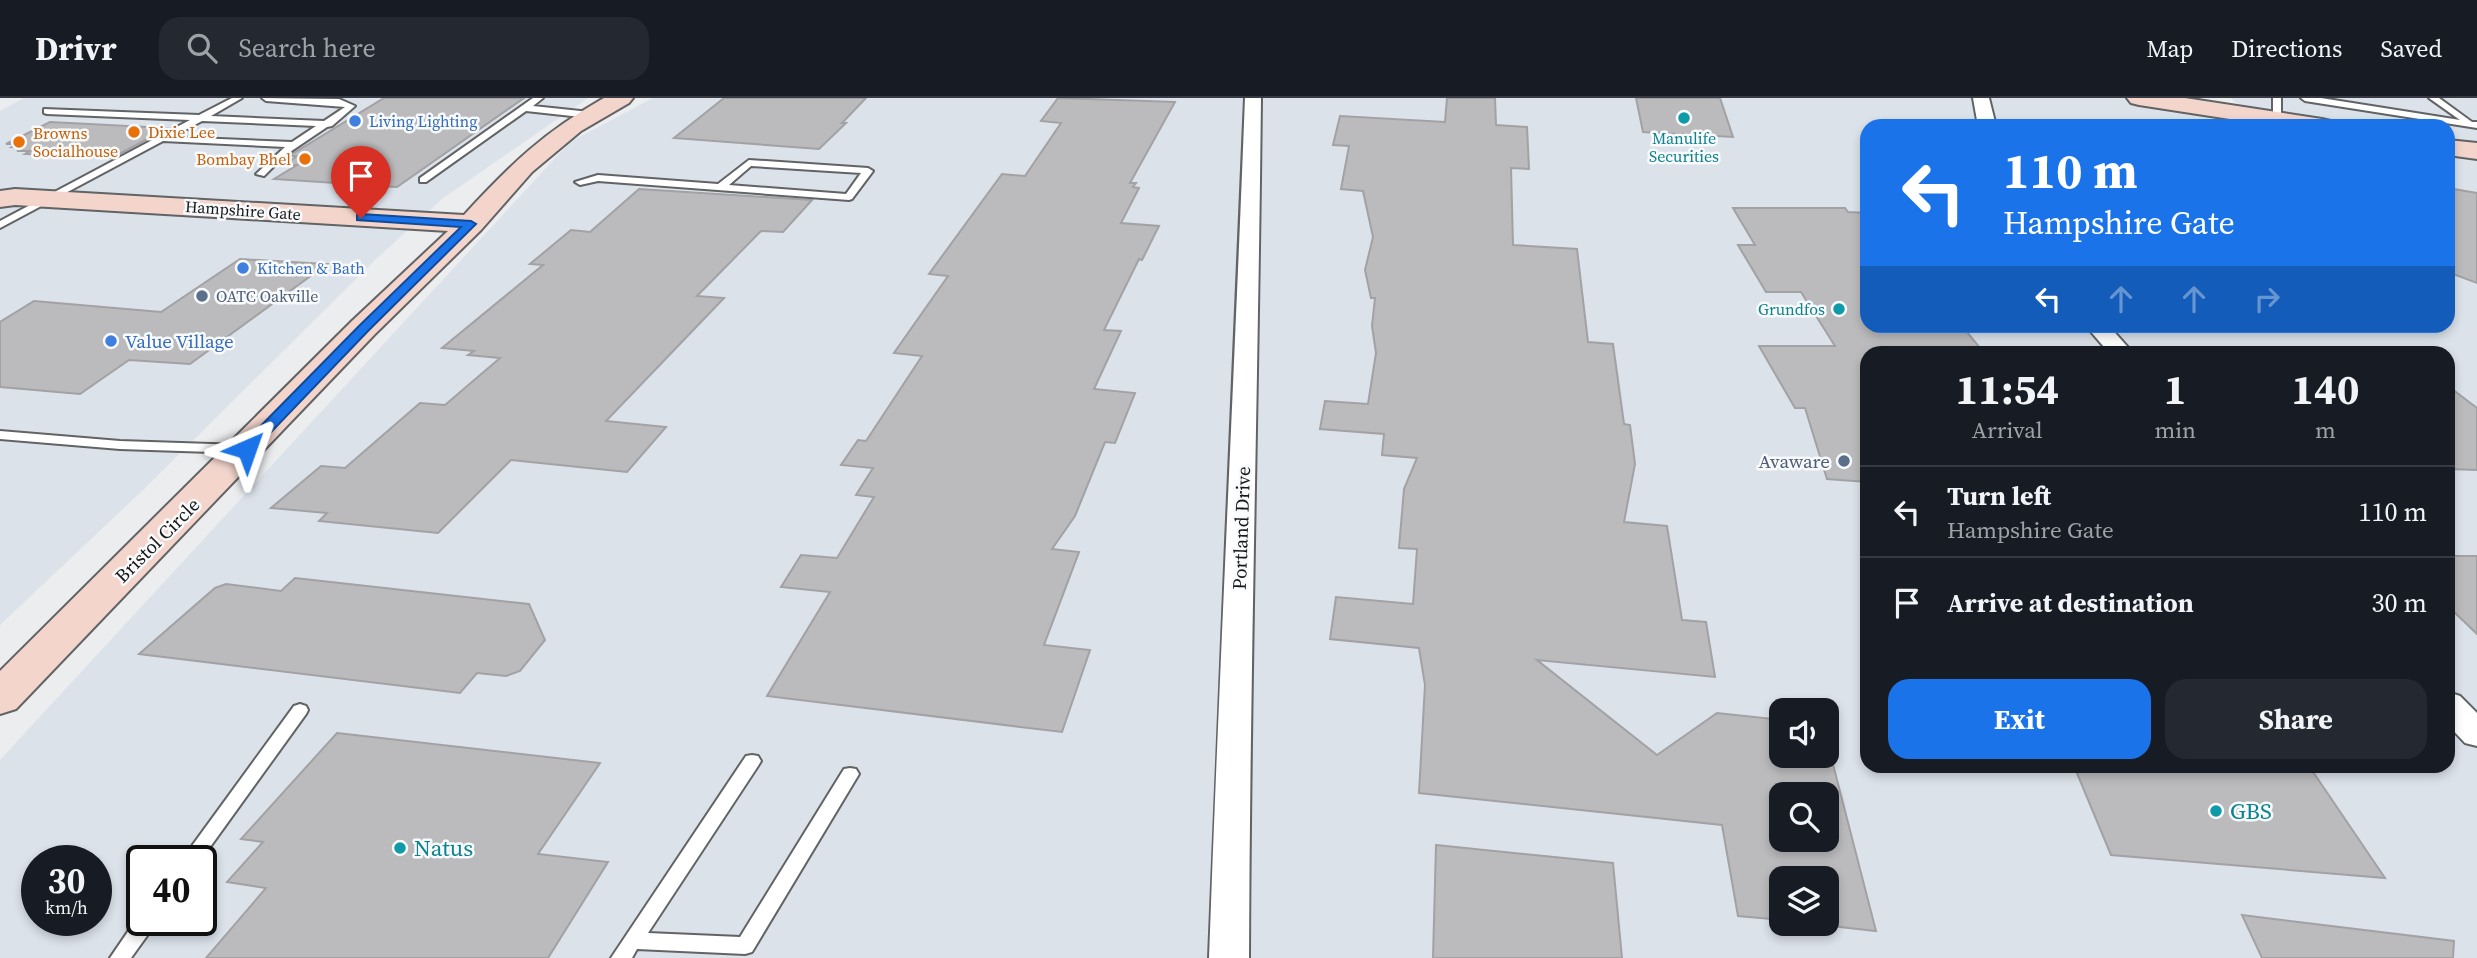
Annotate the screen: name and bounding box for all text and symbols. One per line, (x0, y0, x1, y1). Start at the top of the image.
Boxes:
search box (159, 17, 649, 80)
text: Drivr (35, 26, 117, 71)
icon: search (183, 29, 221, 67)
text: Search here (239, 30, 376, 66)
text: Map (2146, 32, 2193, 65)
text: Directions (2231, 32, 2342, 65)
text: Saved (2380, 32, 2442, 65)
place label: Living Lighting (369, 110, 478, 132)
marker: Manulife Securities (1676, 110, 1692, 126)
marker: Living Lighting (347, 113, 363, 129)
place label: Dixie Lee (148, 121, 215, 143)
place label: Browns Socialhouse (33, 122, 118, 162)
marker: Dixie Lee (126, 124, 142, 140)
place label: Manulife Securities (1649, 127, 1719, 167)
marker: Browns Socialhouse (11, 134, 27, 150)
text: 110 m (2003, 137, 2138, 204)
pin (331, 146, 391, 218)
icon: left (1888, 147, 1979, 238)
place label: Bombay Bhel (196, 148, 291, 170)
marker: Bombay Bhel (297, 151, 313, 167)
icon: arrive (342, 157, 380, 195)
street label: Hampshire Gate (184, 195, 302, 225)
text: Hampshire Gate (2003, 201, 2235, 245)
place label: Kitchen & Bath (257, 257, 365, 279)
marker: Kitchen & Bath (235, 260, 251, 276)
icon: left (2029, 280, 2067, 318)
icon: ahead (2102, 280, 2140, 318)
icon: ahead (2175, 280, 2213, 318)
icon: right (2248, 280, 2286, 318)
place label: OATC Oakville (216, 285, 318, 307)
marker: OATC Oakville (194, 288, 210, 304)
place label: Grundfos (1758, 298, 1825, 320)
marker: Grundfos (1831, 301, 1847, 317)
place label: Value Village (125, 328, 234, 354)
marker: Value Village (103, 333, 119, 349)
text: 11:54 (1955, 360, 2059, 418)
text: 1 (2164, 360, 2187, 418)
text: 140 (2291, 360, 2360, 418)
position arrow (210, 412, 284, 486)
text: Arrival (1972, 414, 2043, 446)
text: min (2154, 414, 2196, 446)
text: m (2315, 414, 2336, 446)
place label: Avaware (1759, 448, 1830, 474)
marker: Avaware (1836, 453, 1852, 469)
street label: Portland Drive (1226, 466, 1256, 590)
text: Turn left (1947, 478, 2051, 514)
street label: Bristol Circle (109, 492, 205, 588)
icon: left (1888, 493, 1926, 531)
text: 110 m (2359, 494, 2427, 530)
text: Hampshire Gate (1947, 514, 2114, 546)
icon: arrive (1888, 584, 1926, 622)
text: Arrive at destination (1947, 585, 2194, 621)
text: 30 m (2372, 585, 2427, 621)
button: Exit (1888, 679, 2151, 759)
button: Share (2165, 679, 2427, 759)
map controls (1769, 698, 1839, 936)
button: sound (1769, 698, 1839, 768)
button: search (1769, 782, 1839, 852)
place label: GBS (2230, 795, 2272, 827)
marker: GBS (2208, 803, 2224, 819)
place label: Natus (414, 832, 473, 864)
marker: Natus (392, 840, 408, 856)
speed limit sign: 40 (126, 845, 217, 936)
text: 30 (48, 857, 85, 905)
button: layers (1769, 866, 1839, 936)
text: km/h (45, 895, 88, 920)

